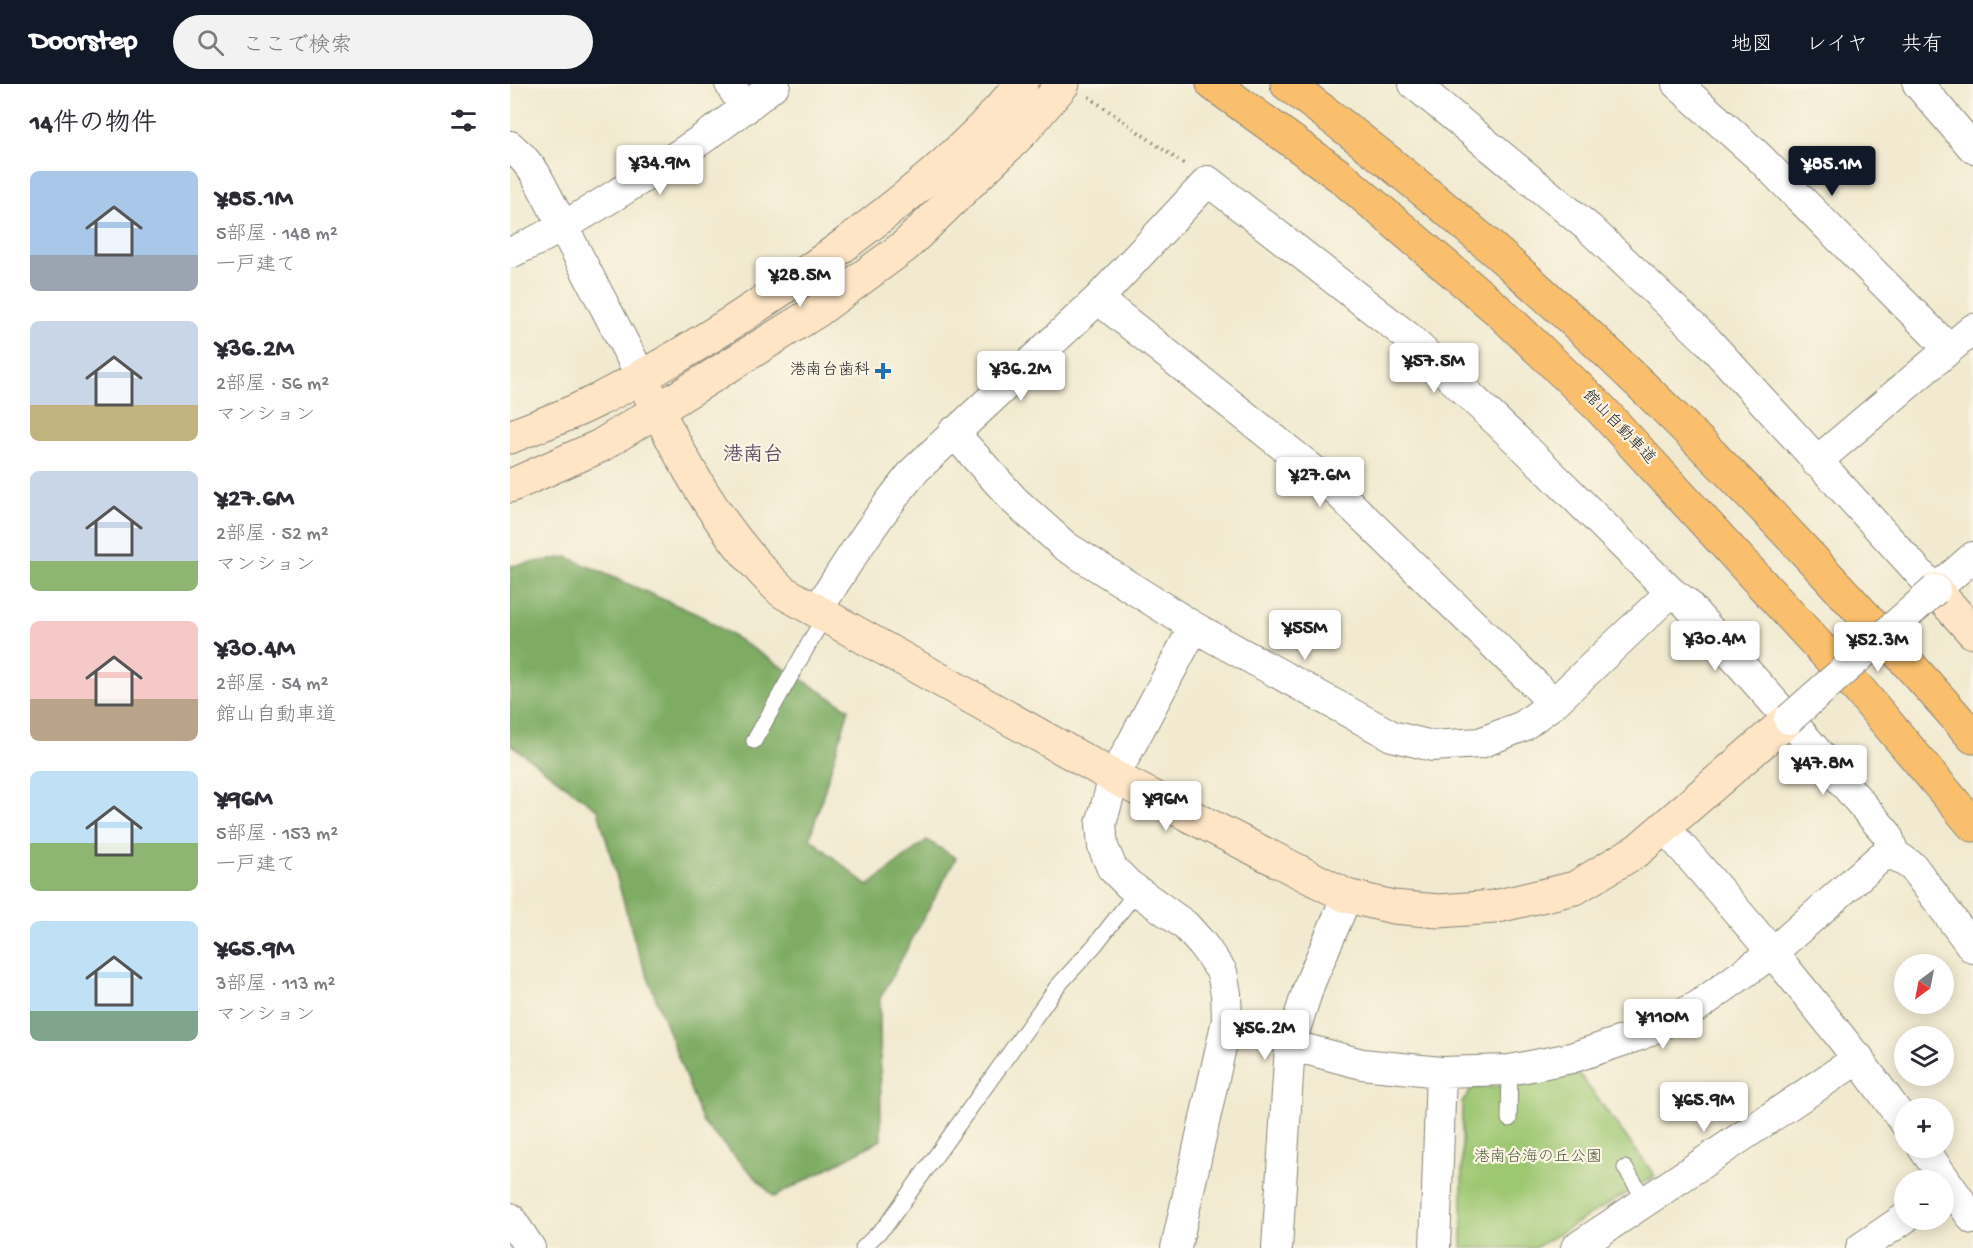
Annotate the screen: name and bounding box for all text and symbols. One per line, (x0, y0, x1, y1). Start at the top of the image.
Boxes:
search box (173, 15, 593, 69)
text: Doorstep (30, 26, 137, 59)
icon: search (194, 26, 227, 59)
text: ここで検索 (242, 34, 352, 60)
text: 地図 (1731, 34, 1773, 59)
text: レイヤ (1806, 34, 1868, 59)
text: 共有 (1901, 34, 1943, 59)
icon: filters (447, 104, 480, 137)
text: 14件の物件 (30, 110, 157, 141)
pin: ¥34.9M (611, 145, 709, 196)
pin: ¥85.1M (1783, 146, 1881, 197)
text: ¥34.9M (630, 153, 690, 176)
text: ¥85.1M (1803, 154, 1861, 177)
text: ¥85.1M (216, 185, 293, 216)
icon: home (78, 195, 150, 267)
text: 5部屋 · 148 m² (216, 224, 338, 247)
text: 一戸建て (216, 255, 296, 278)
pin: ¥28.5M (751, 257, 849, 308)
text: ¥28.5M (770, 265, 830, 288)
text: ¥36.2M (216, 335, 294, 366)
pin: ¥57.5M (1385, 343, 1483, 394)
icon: home (78, 345, 150, 417)
pin: ¥36.2M (972, 351, 1070, 402)
text: ¥57.5M (1404, 351, 1464, 374)
text: ¥36.2M (991, 359, 1051, 382)
place label: 港南台歯科 (790, 360, 870, 381)
marker: 港南台歯科 (874, 362, 892, 380)
text: 2部屋 · 56 m² (216, 374, 329, 397)
street label: 館山自動車道 (1578, 385, 1660, 469)
text: マンション (216, 405, 315, 428)
district label: 港南台 (723, 443, 783, 468)
pin: ¥27.6M (1271, 457, 1369, 508)
text: ¥27.6M (1290, 465, 1350, 488)
text: ¥27.6M (216, 485, 294, 516)
icon: home (78, 495, 150, 567)
text: 2部屋 · 52 m² (216, 524, 329, 547)
text: マンション (216, 555, 315, 578)
pin: ¥55M (1269, 610, 1341, 661)
text: ¥55M (1283, 618, 1327, 641)
pin: ¥30.4M (1666, 621, 1764, 672)
pin: ¥52.3M (1829, 622, 1927, 673)
text: ¥30.4M (1685, 629, 1745, 652)
text: ¥52.3M (1848, 630, 1908, 653)
text: ¥30.4M (216, 635, 295, 666)
icon: home (78, 645, 150, 717)
text: 2部屋 · 54 m² (216, 674, 328, 697)
text: 館山自動車道 (216, 705, 336, 728)
pin: ¥47.8M (1774, 745, 1872, 796)
text: ¥47.8M (1793, 753, 1853, 776)
pin: ¥96M (1130, 781, 1202, 832)
text: ¥96M (216, 785, 272, 816)
text: ¥96M (1144, 789, 1188, 812)
icon: home (78, 795, 150, 867)
text: 5部屋 · 153 m² (216, 824, 338, 847)
text: 一戸建て (216, 855, 296, 878)
text: ¥65.9M (216, 935, 294, 966)
icon: home (78, 945, 150, 1017)
north arrow (1894, 954, 1954, 1014)
map controls (1894, 954, 1954, 1230)
text: 3部屋 · 113 m² (216, 974, 336, 997)
pin: ¥110M (1621, 999, 1705, 1050)
text: マンション (216, 1005, 315, 1028)
text: ¥110M (1638, 1007, 1688, 1030)
pin: ¥56.2M (1216, 1010, 1314, 1061)
text: ¥56.2M (1235, 1018, 1295, 1041)
button: layers (1894, 1026, 1954, 1086)
pin: ¥65.9M (1655, 1082, 1753, 1133)
text: ¥65.9M (1674, 1090, 1734, 1113)
button: + (1894, 1098, 1954, 1158)
park label: 港南台海の丘公園 (1474, 1147, 1602, 1168)
button: − (1894, 1170, 1954, 1230)

